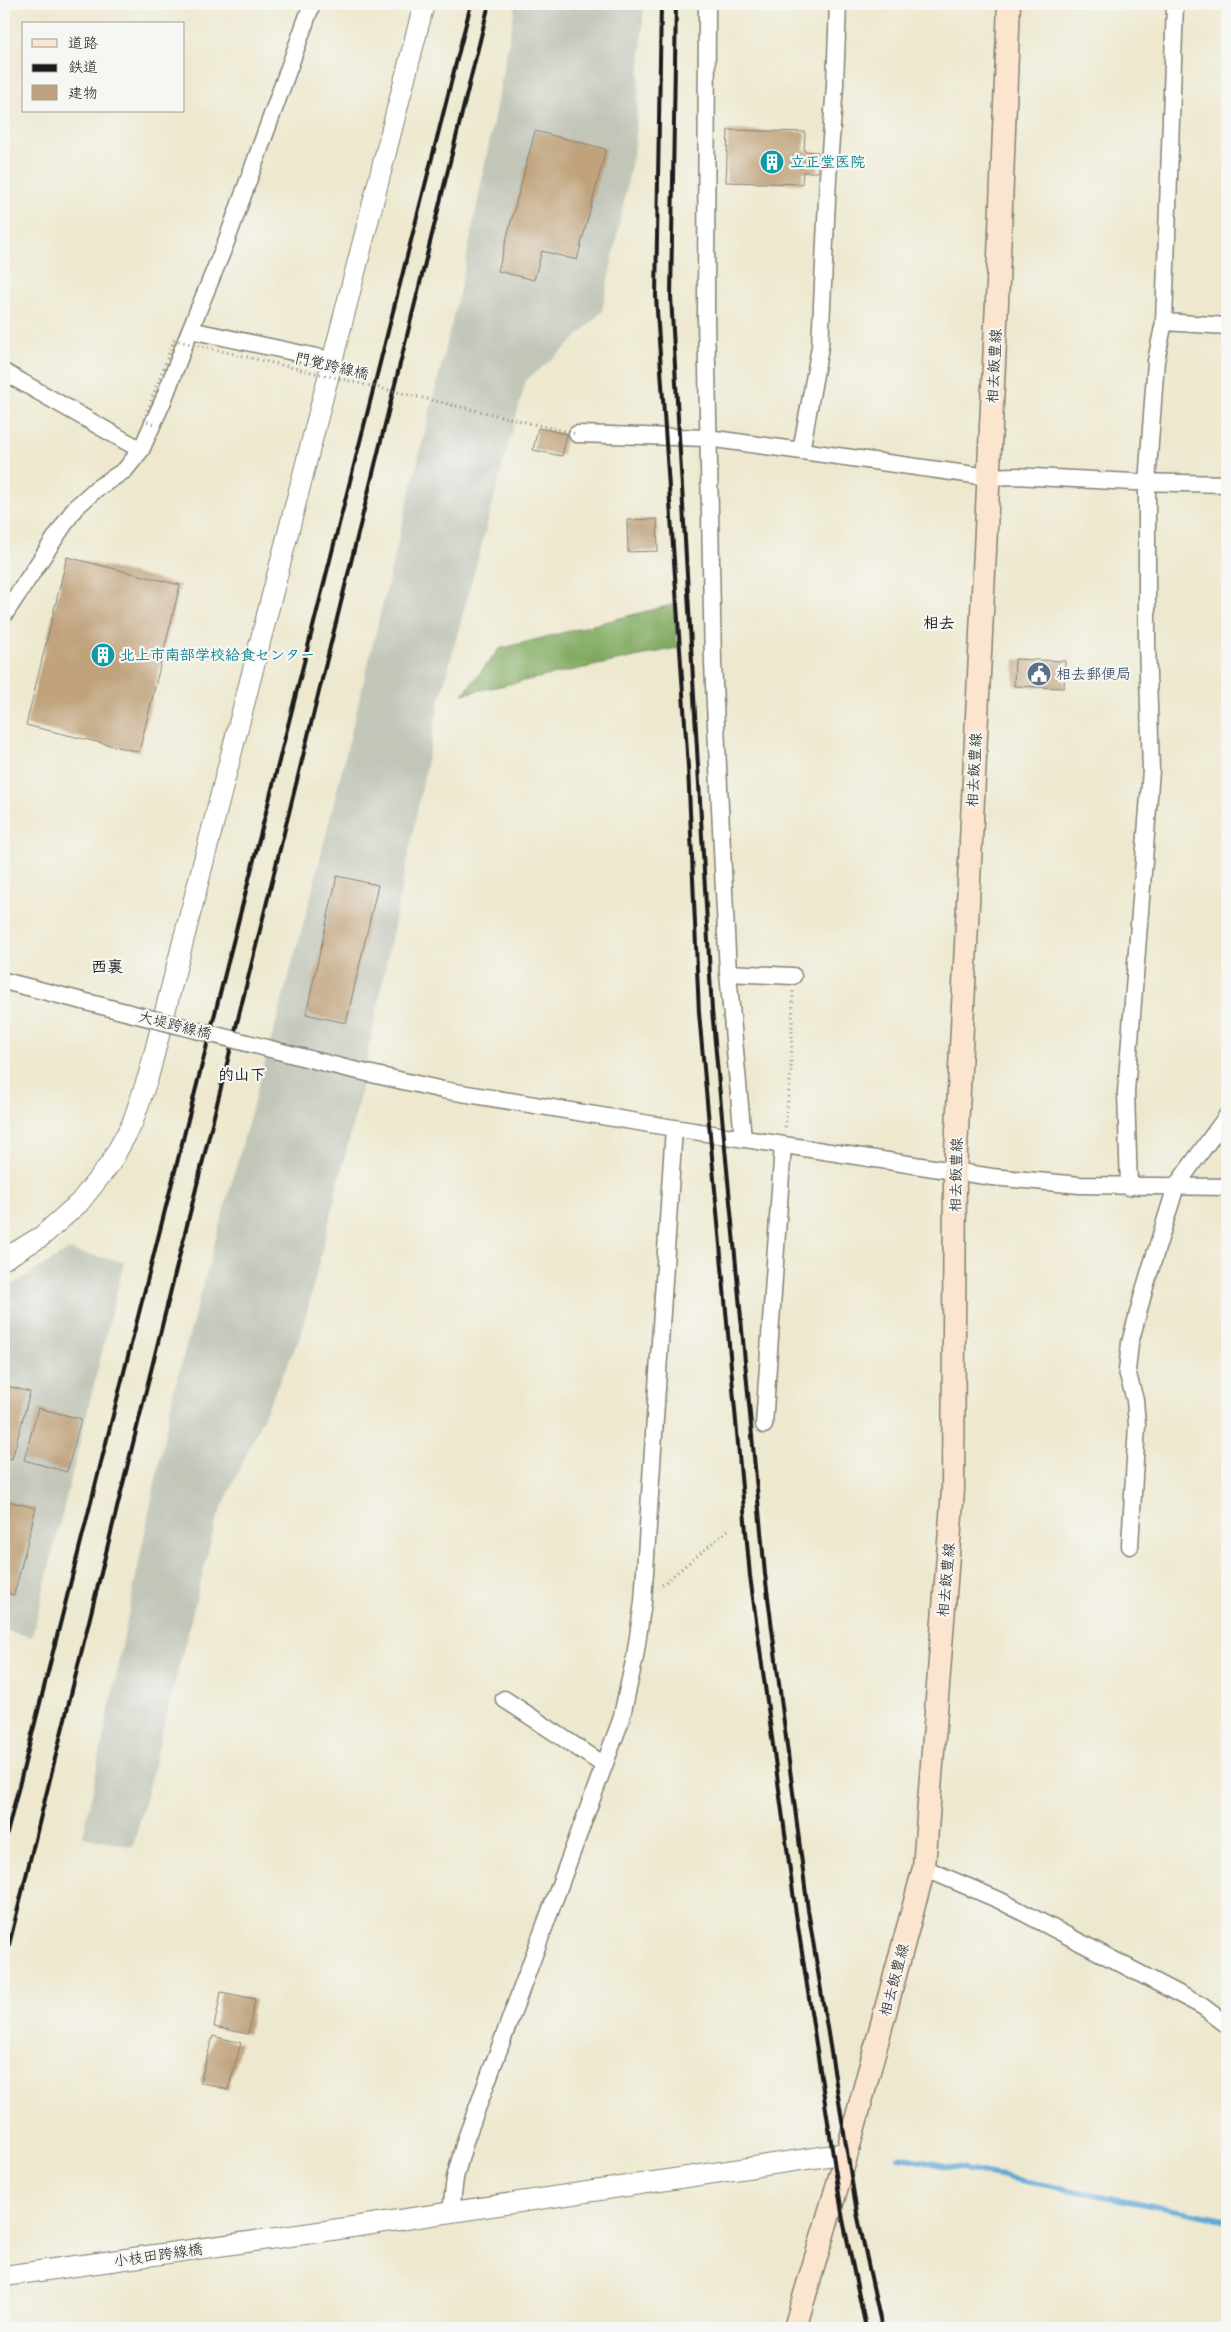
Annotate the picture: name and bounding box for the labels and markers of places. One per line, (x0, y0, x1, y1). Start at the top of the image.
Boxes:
building icon: 立正堂医院 (759, 149, 785, 175)
place label: 立正堂医院 (790, 154, 865, 173)
building icon: 北上市南部学校給食センター (90, 642, 116, 668)
place label: 北上市南部学校給食センター (120, 647, 315, 666)
public building icon: 相去郵便局 (1026, 661, 1052, 687)
place label: 相去郵便局 (1056, 667, 1131, 685)

